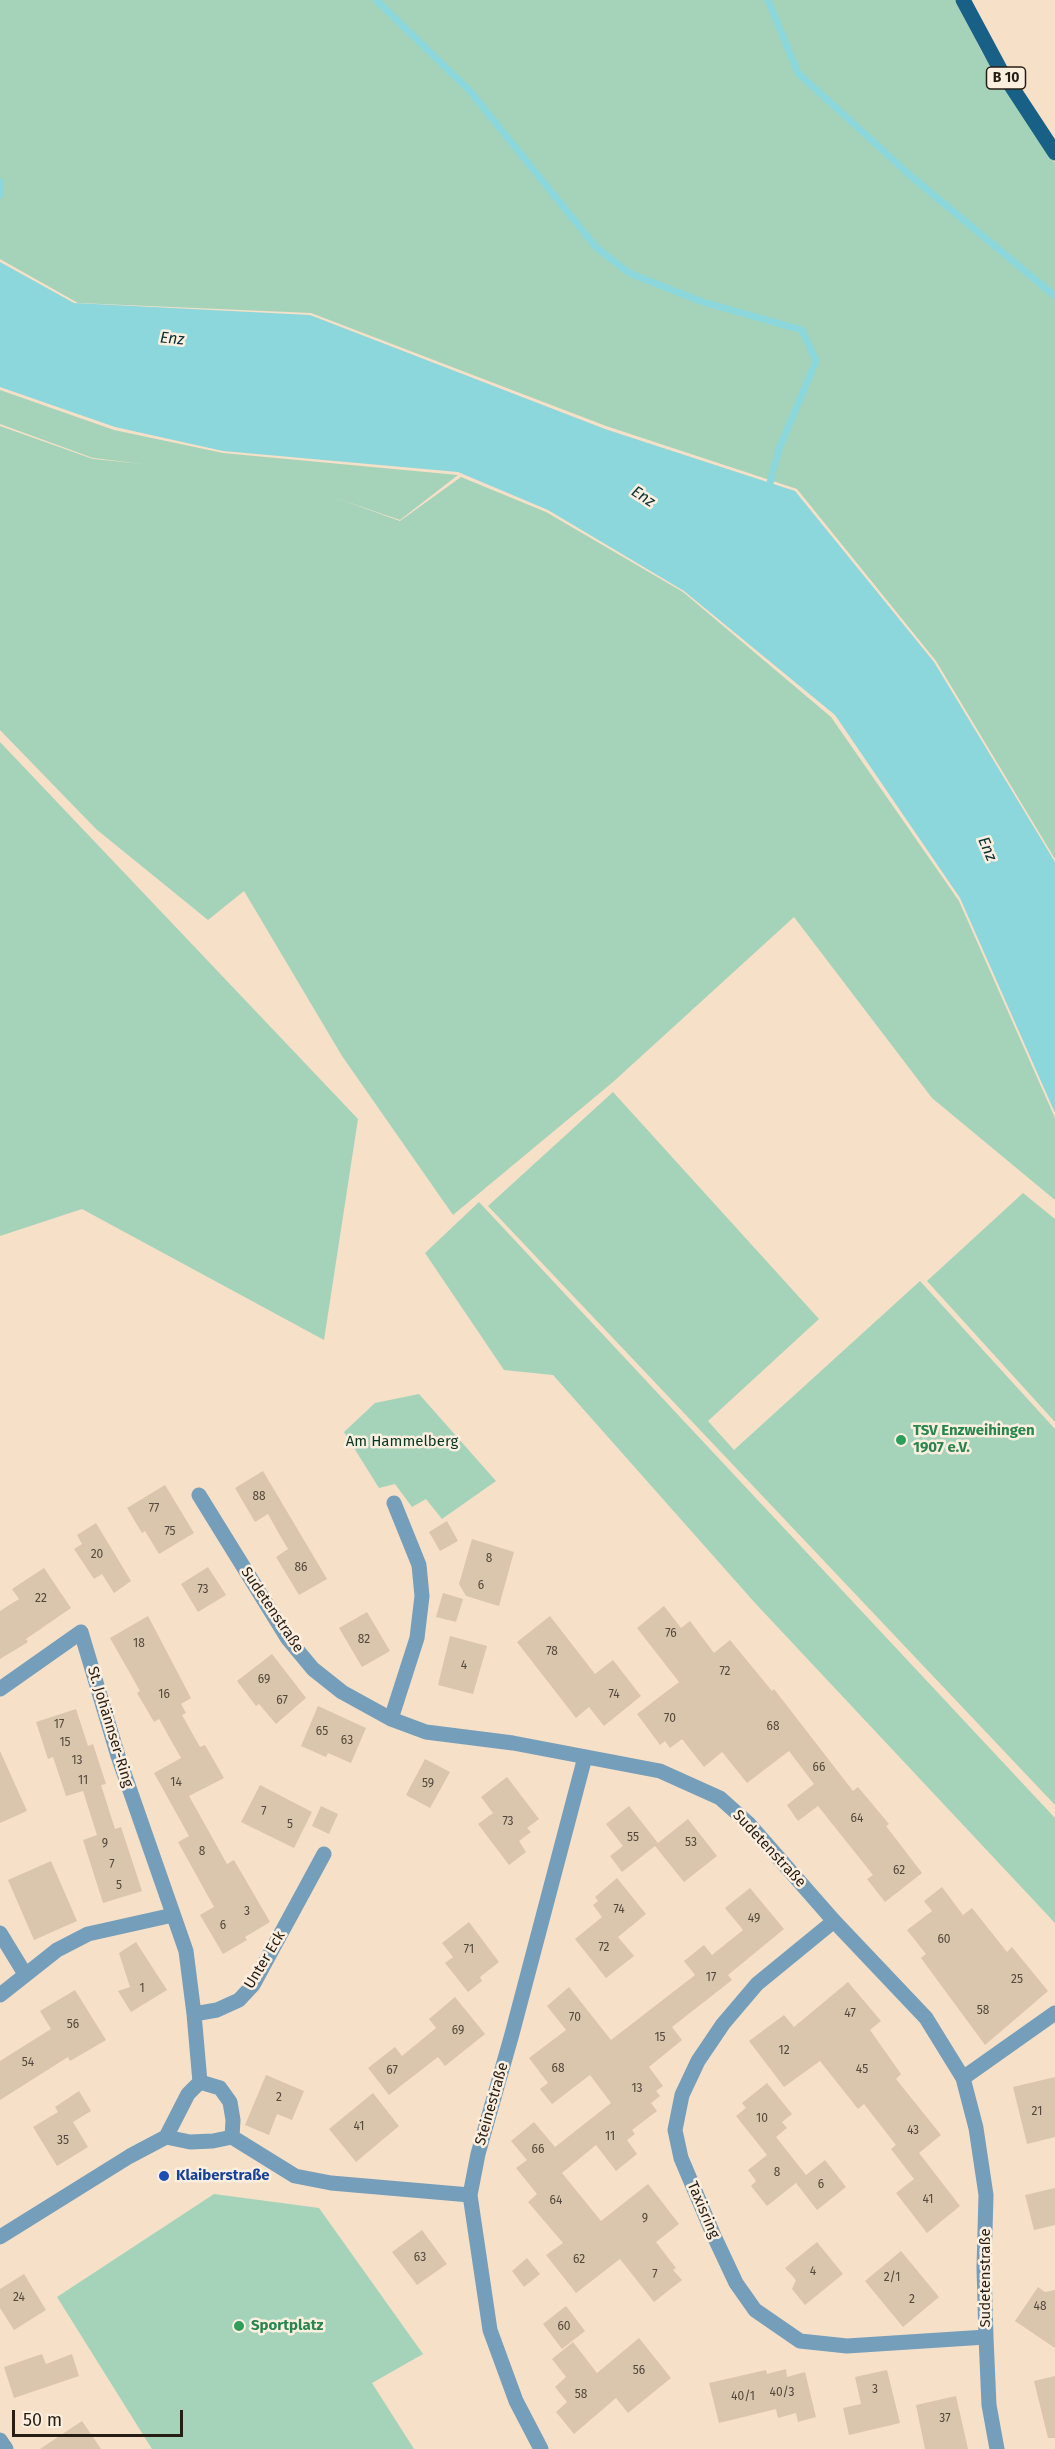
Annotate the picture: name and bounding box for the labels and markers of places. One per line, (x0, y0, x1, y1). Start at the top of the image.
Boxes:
place label: TSV Enzweihingen 1907 e.V. (913, 1422, 1035, 1457)
marker: TSV Enzweihingen 1907 e.V. (894, 1433, 908, 1447)
place label: Klaiberstraße (176, 2167, 270, 2185)
marker: Klaiberstraße (157, 2169, 171, 2183)
place label: Sportplatz (251, 2317, 323, 2335)
marker: Sportplatz (232, 2319, 246, 2333)

